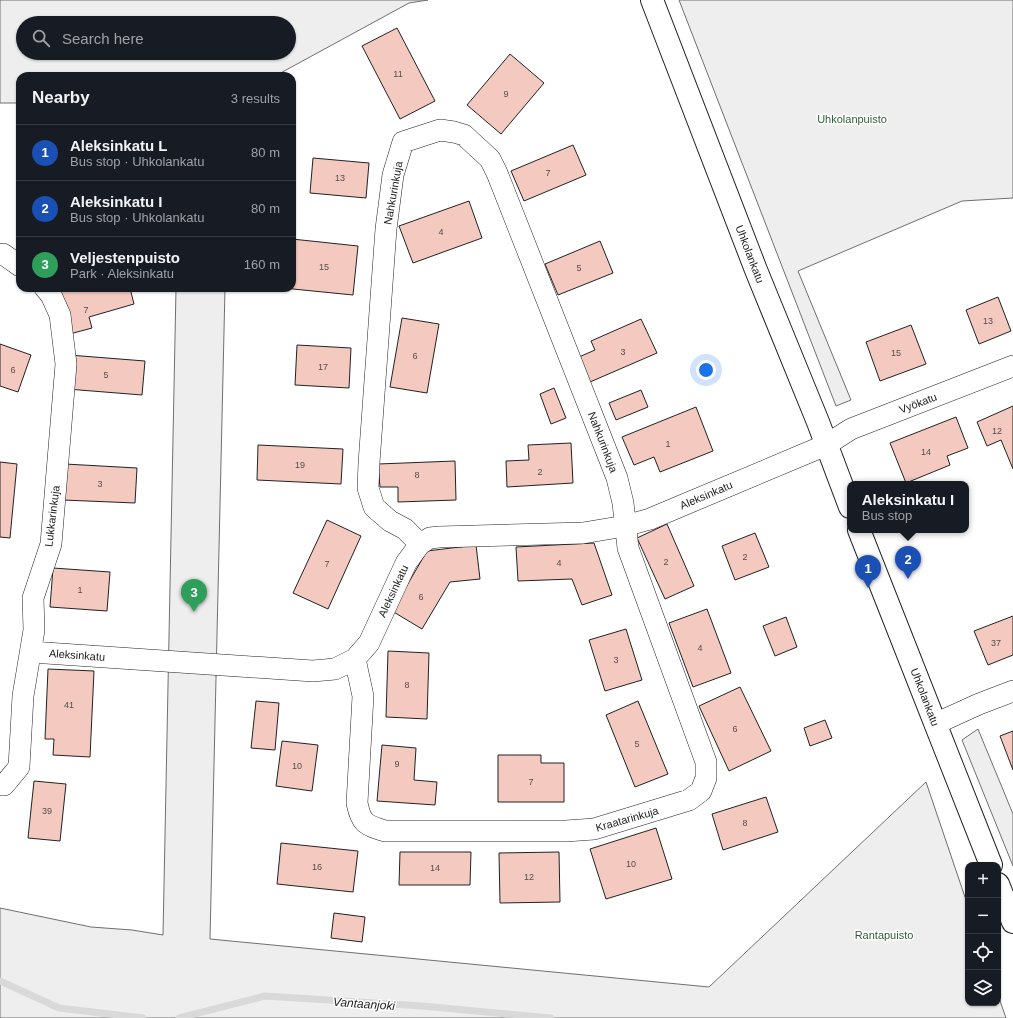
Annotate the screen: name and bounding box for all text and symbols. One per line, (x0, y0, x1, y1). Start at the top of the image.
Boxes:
search box (16, 16, 296, 60)
icon: search (30, 27, 52, 49)
text: Search here (62, 30, 144, 47)
house number: 11 (393, 69, 403, 79)
text: Nearby (32, 88, 90, 107)
house number: 9 (503, 89, 509, 99)
text: 3 results (231, 91, 280, 106)
park label: Uhkolanpuisto (817, 113, 887, 125)
text: Aleksinkatu L (70, 137, 168, 154)
text: 1 (41, 145, 49, 160)
text: 80 m (251, 145, 280, 160)
text: Bus stop · Uhkolankatu (70, 154, 204, 169)
street label: Nahkurinkuja (382, 159, 405, 226)
house number: 7 (545, 168, 551, 178)
house number: 13 (335, 173, 345, 183)
text: Aleksinkatu I (70, 193, 163, 210)
text: 2 (41, 201, 49, 216)
text: 80 m (251, 201, 280, 216)
text: Bus stop · Uhkolankatu (70, 210, 204, 225)
street label: Uhkolankatu (733, 223, 767, 285)
house number: 4 (438, 227, 444, 237)
text: Veljestenpuisto (70, 249, 180, 266)
text: 3 (41, 257, 49, 272)
text: 160 m (244, 257, 280, 272)
house number: 15 (319, 262, 329, 272)
house number: 5 (576, 263, 582, 273)
text: Park · Aleksinkatu (70, 266, 174, 281)
house number: 7 (83, 305, 89, 315)
house number: 13 (983, 316, 993, 326)
house number: 3 (620, 347, 626, 357)
house number: 15 (891, 348, 901, 358)
house number: 6 (412, 351, 418, 361)
your location (696, 360, 716, 380)
house number: 17 (318, 362, 328, 372)
house number: 6 (10, 365, 16, 375)
house number: 5 (103, 370, 109, 380)
street label: Vyökatu (897, 390, 939, 416)
street label: Nahkurinkuja (586, 410, 620, 475)
house number: 12 (992, 426, 1002, 436)
house number: 1 (665, 439, 671, 449)
house number: 14 (921, 447, 931, 457)
house number: 19 (295, 460, 305, 470)
house number: 2 (537, 467, 543, 477)
house number: 8 (414, 470, 420, 480)
street label: Aleksinkatu (678, 478, 734, 512)
house number: 3 (97, 479, 103, 489)
popup (847, 481, 969, 533)
street label: Lukkarinkuja (42, 484, 62, 547)
text: Aleksinkatu I (862, 491, 954, 508)
text: Bus stop (862, 508, 912, 523)
pin: 2 (895, 546, 921, 579)
house number: 2 (742, 552, 748, 562)
pin: 1 (855, 555, 881, 588)
house number: 2 (663, 557, 669, 567)
house number: 4 (556, 558, 562, 568)
house number: 7 (324, 559, 330, 569)
street label: Aleksinkatu (376, 563, 410, 619)
pin: 3 (181, 579, 207, 612)
house number: 1 (77, 585, 83, 595)
house number: 6 (418, 592, 424, 602)
house number: 37 (991, 638, 1001, 648)
house number: 4 (697, 643, 703, 653)
street label: Aleksinkatu (49, 647, 105, 663)
house number: 3 (613, 655, 619, 665)
street label: Uhkolankatu (908, 666, 942, 728)
house number: 8 (404, 680, 410, 690)
house number: 41 (64, 700, 74, 710)
house number: 6 (732, 724, 738, 734)
house number: 5 (634, 739, 640, 749)
house number: 9 (394, 759, 400, 769)
house number: 10 (292, 761, 302, 771)
house number: 7 (528, 777, 534, 787)
street label: Kraatarinkuja (594, 804, 661, 834)
house number: 39 (42, 806, 52, 816)
house number: 8 (742, 818, 748, 828)
house number: 10 (626, 859, 636, 869)
house number: 16 (312, 862, 322, 872)
map controls (965, 862, 1001, 1006)
button: + (965, 862, 1001, 898)
house number: 14 (430, 863, 440, 873)
house number: 12 (524, 872, 534, 882)
button: − (965, 898, 1001, 934)
park label: Rantapuisto (855, 929, 913, 941)
button: locate (965, 934, 1001, 970)
button: layers (965, 970, 1001, 1006)
water label: Vantaanjoki (332, 995, 396, 1013)

